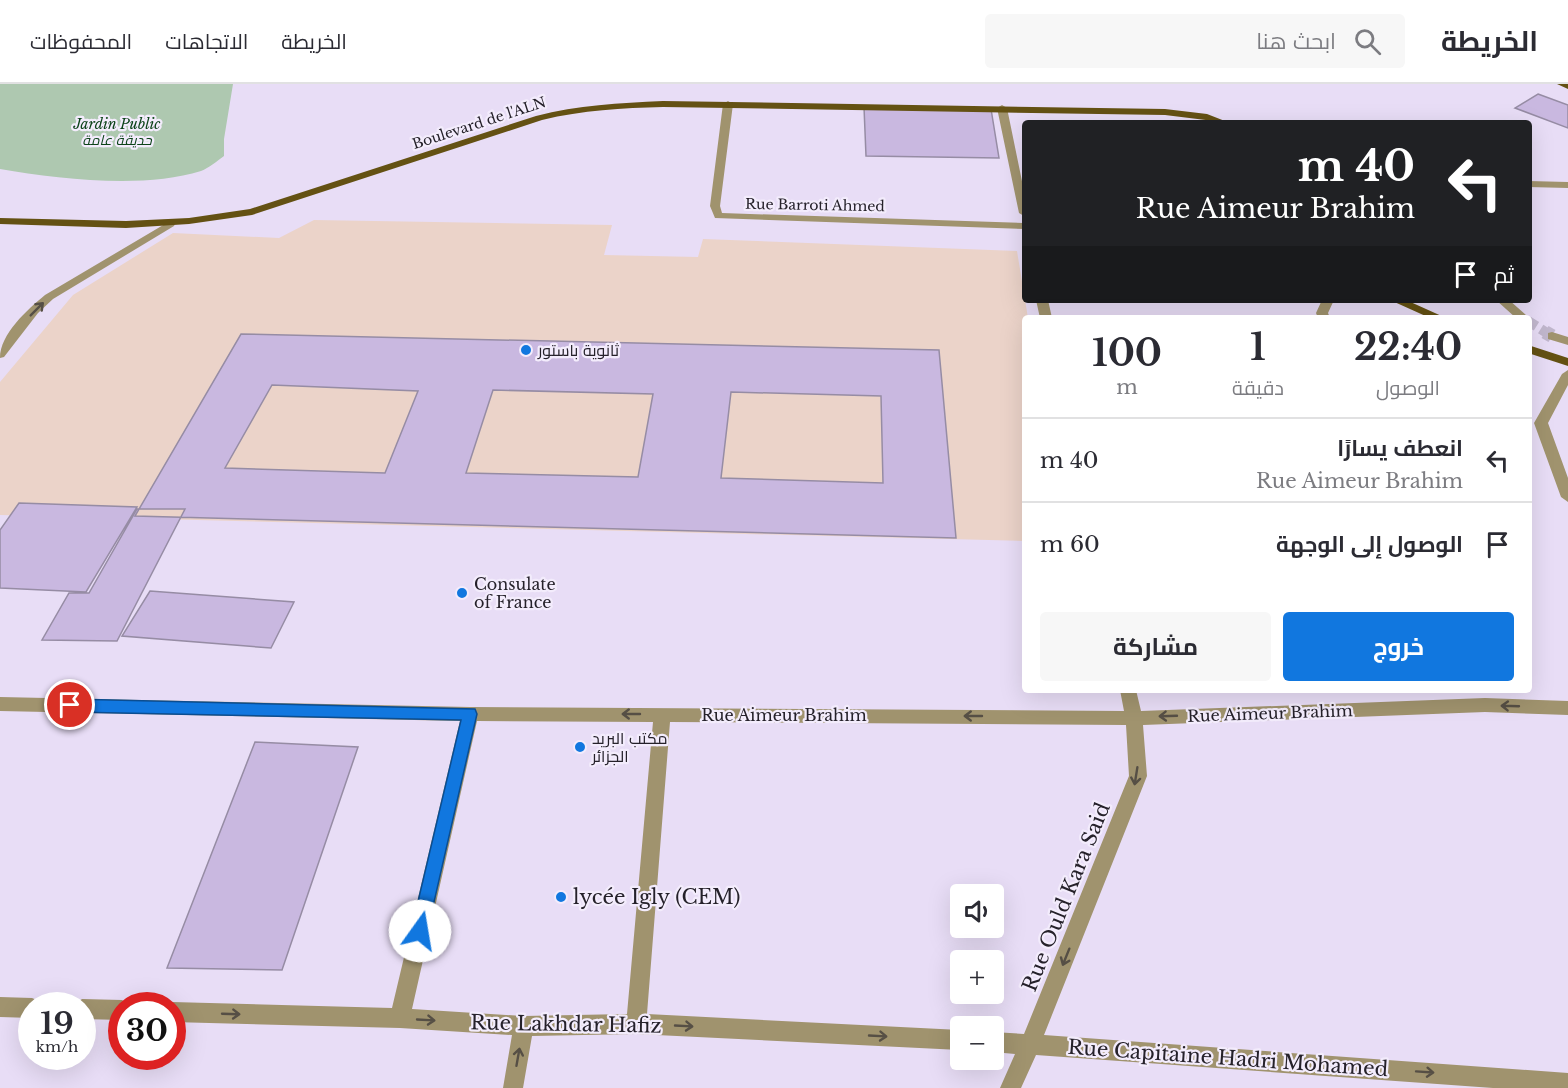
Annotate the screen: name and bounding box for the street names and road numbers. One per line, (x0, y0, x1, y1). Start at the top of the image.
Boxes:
street label: Boulevard de l'ALN (410, 93, 548, 153)
street label: Rue Barroti Ahmed (745, 195, 886, 215)
street label: Rue Aimeur Brahim (1187, 700, 1353, 726)
street label: Rue Aimeur Brahim (701, 705, 867, 725)
street label: Rue Ould Kara Said (1017, 799, 1115, 995)
street label: Rue Lakhdar Hafiz (470, 1010, 662, 1038)
street label: Rue Capitaine Hadri Mohamed (1067, 1035, 1389, 1081)

